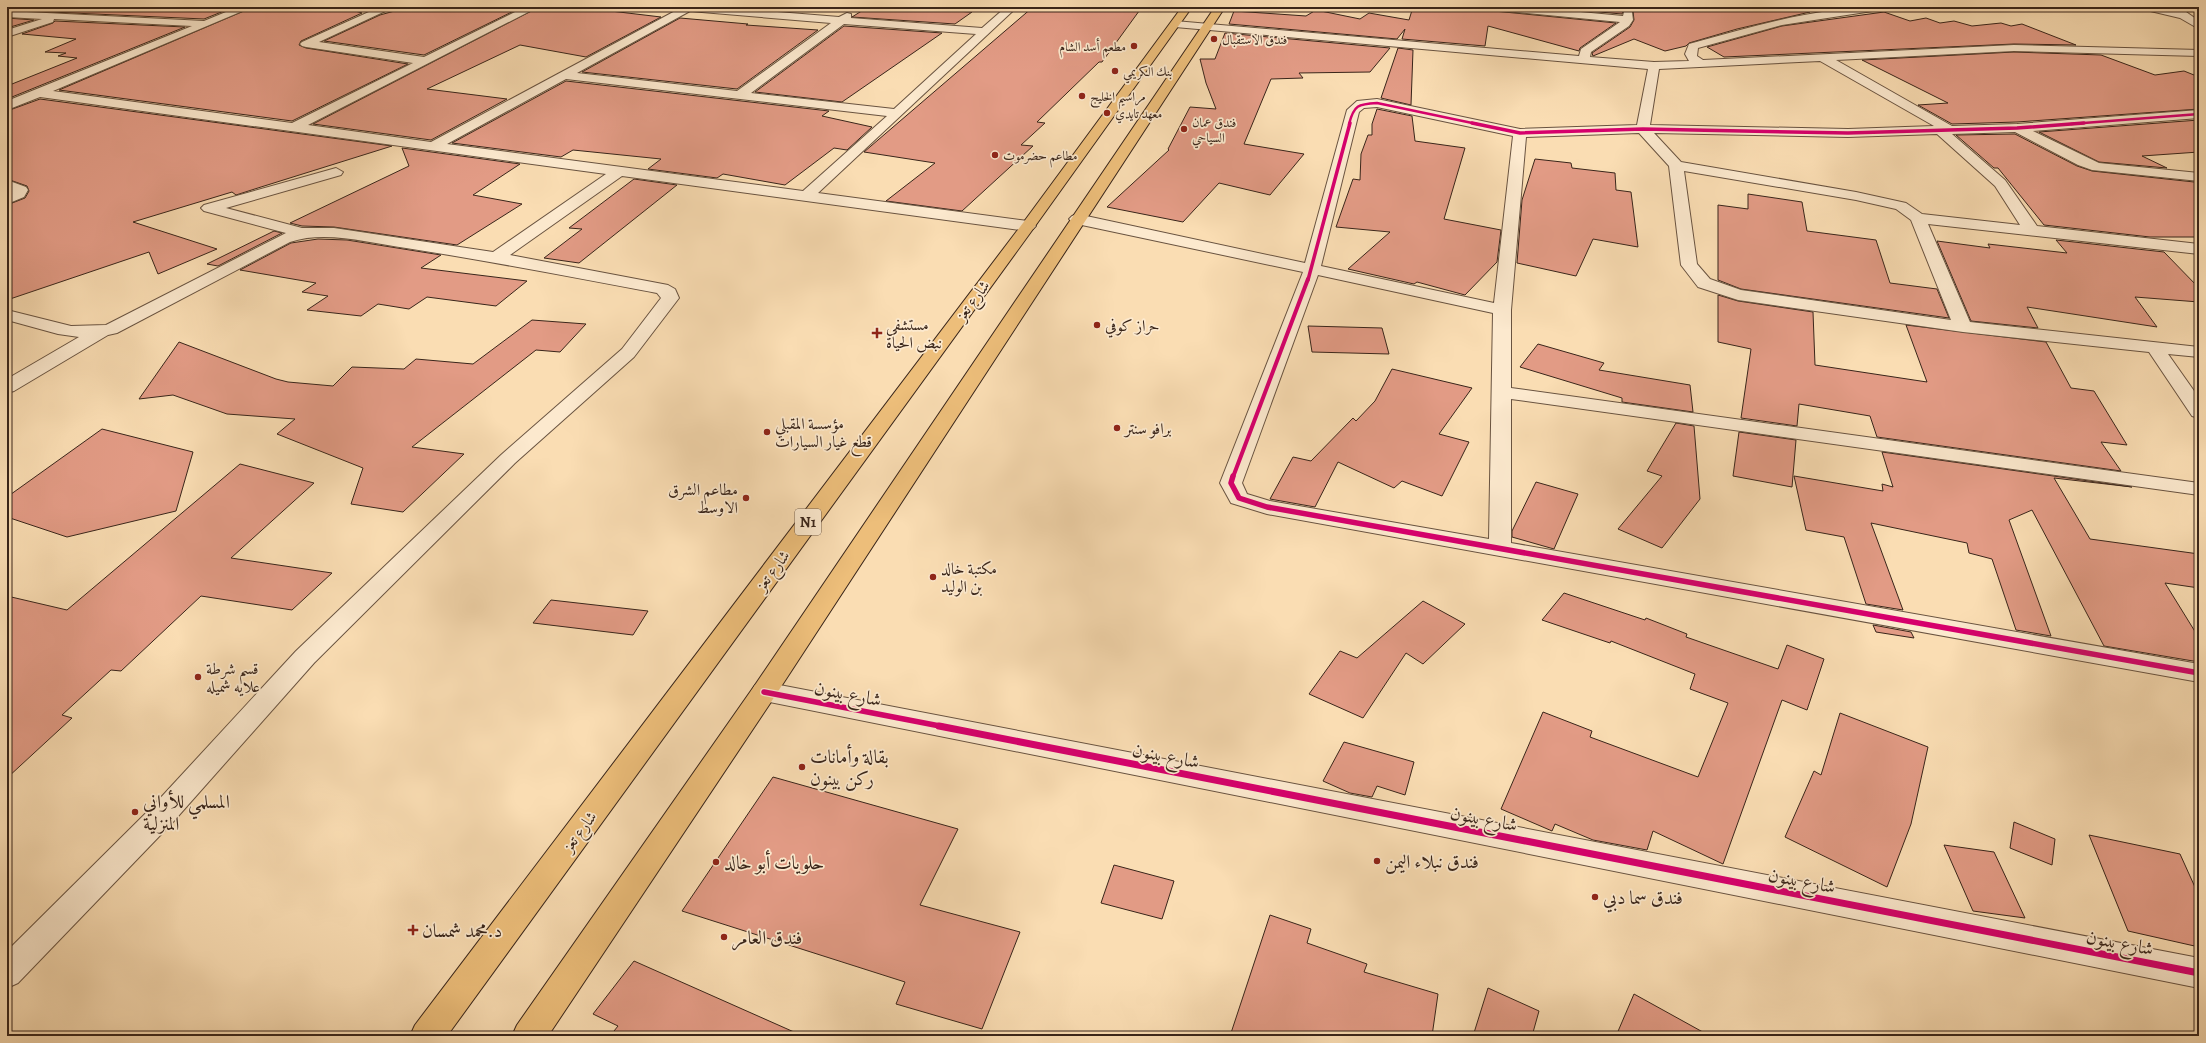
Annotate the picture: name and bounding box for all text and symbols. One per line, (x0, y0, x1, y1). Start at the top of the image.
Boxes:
place label: فندق الاستقبال (1222, 31, 1287, 48)
marker: فندق الاستقبال (1209, 34, 1219, 44)
place label: مطعم أسد الشام (1059, 38, 1126, 59)
marker: مطعم أسد الشام (1129, 41, 1139, 51)
place label: بنك الكريمي (1123, 63, 1172, 84)
marker: بنك الكريمي (1110, 66, 1120, 76)
place label: مراسيم الخليج (1090, 88, 1146, 110)
marker: مراسيم الخليج (1077, 91, 1087, 101)
place label: معهد تايدي (1115, 105, 1162, 124)
marker: معهد تايدي (1102, 108, 1112, 118)
place label: فندق عمان السياحي (1192, 114, 1236, 149)
marker: فندق عمان السياحي (1179, 124, 1189, 134)
place label: مطاعم حضرموت (1003, 147, 1078, 168)
marker: مطاعم حضرموت (990, 150, 1000, 160)
street label: شارع تعز (949, 276, 997, 328)
place label: مستشفى نبض الحياة (886, 314, 942, 354)
place label: حراز كوفي (1105, 315, 1160, 338)
marker: حراز كوفي (1092, 320, 1102, 330)
marker: مستشفى نبض الحياة (871, 327, 883, 339)
place label: مؤسسة المقبلي قطع غيار السيارات (775, 413, 872, 457)
place label: برافو سنتر (1123, 418, 1171, 440)
marker: برافو سنتر (1112, 423, 1122, 433)
marker: مؤسسة المقبلي قطع غيار السيارات (762, 427, 772, 437)
place label: مطاعم الشرق الاوسط (668, 479, 738, 519)
marker: مطاعم الشرق الاوسط (741, 493, 751, 503)
road number: N1 (795, 509, 821, 535)
street label: شارع تعز (749, 546, 797, 598)
place label: مكتبة خالد بن الوليد (941, 558, 997, 598)
marker: مكتبة خالد بن الوليد (928, 572, 938, 582)
place label: قسم شرطة علايه شميله (206, 658, 260, 698)
marker: قسم شرطة علايه شميله (193, 672, 203, 682)
street label: شارع بينون (812, 675, 884, 715)
street label: شارع بينون (1130, 737, 1202, 777)
place label: بقالة وأمانات ركن بينون (810, 744, 889, 792)
marker: بقالة وأمانات ركن بينون (797, 762, 807, 772)
place label: المسلمي للأواني المنزلية (143, 789, 230, 837)
street label: شارع بينون (1448, 800, 1520, 840)
marker: المسلمي للأواني المنزلية (130, 807, 140, 817)
street label: شارع تعز (556, 807, 604, 859)
place label: فندق نبلاء اليمن (1385, 849, 1479, 875)
place label: حلويات أبو خالد (724, 850, 824, 876)
marker: فندق نبلاء اليمن (1372, 856, 1382, 866)
marker: حلويات أبو خالد (711, 857, 721, 867)
street label: شارع بينون (1766, 862, 1838, 902)
place label: فندق سما دبي (1603, 885, 1683, 913)
marker: فندق سما دبي (1590, 892, 1600, 902)
place label: د.محمد شمسان (422, 918, 502, 944)
marker: د.محمد شمسان (407, 924, 419, 936)
street label: شارع بينون (2084, 924, 2156, 964)
place label: فندق العامر (732, 925, 802, 951)
marker: فندق العامر (719, 932, 729, 942)

